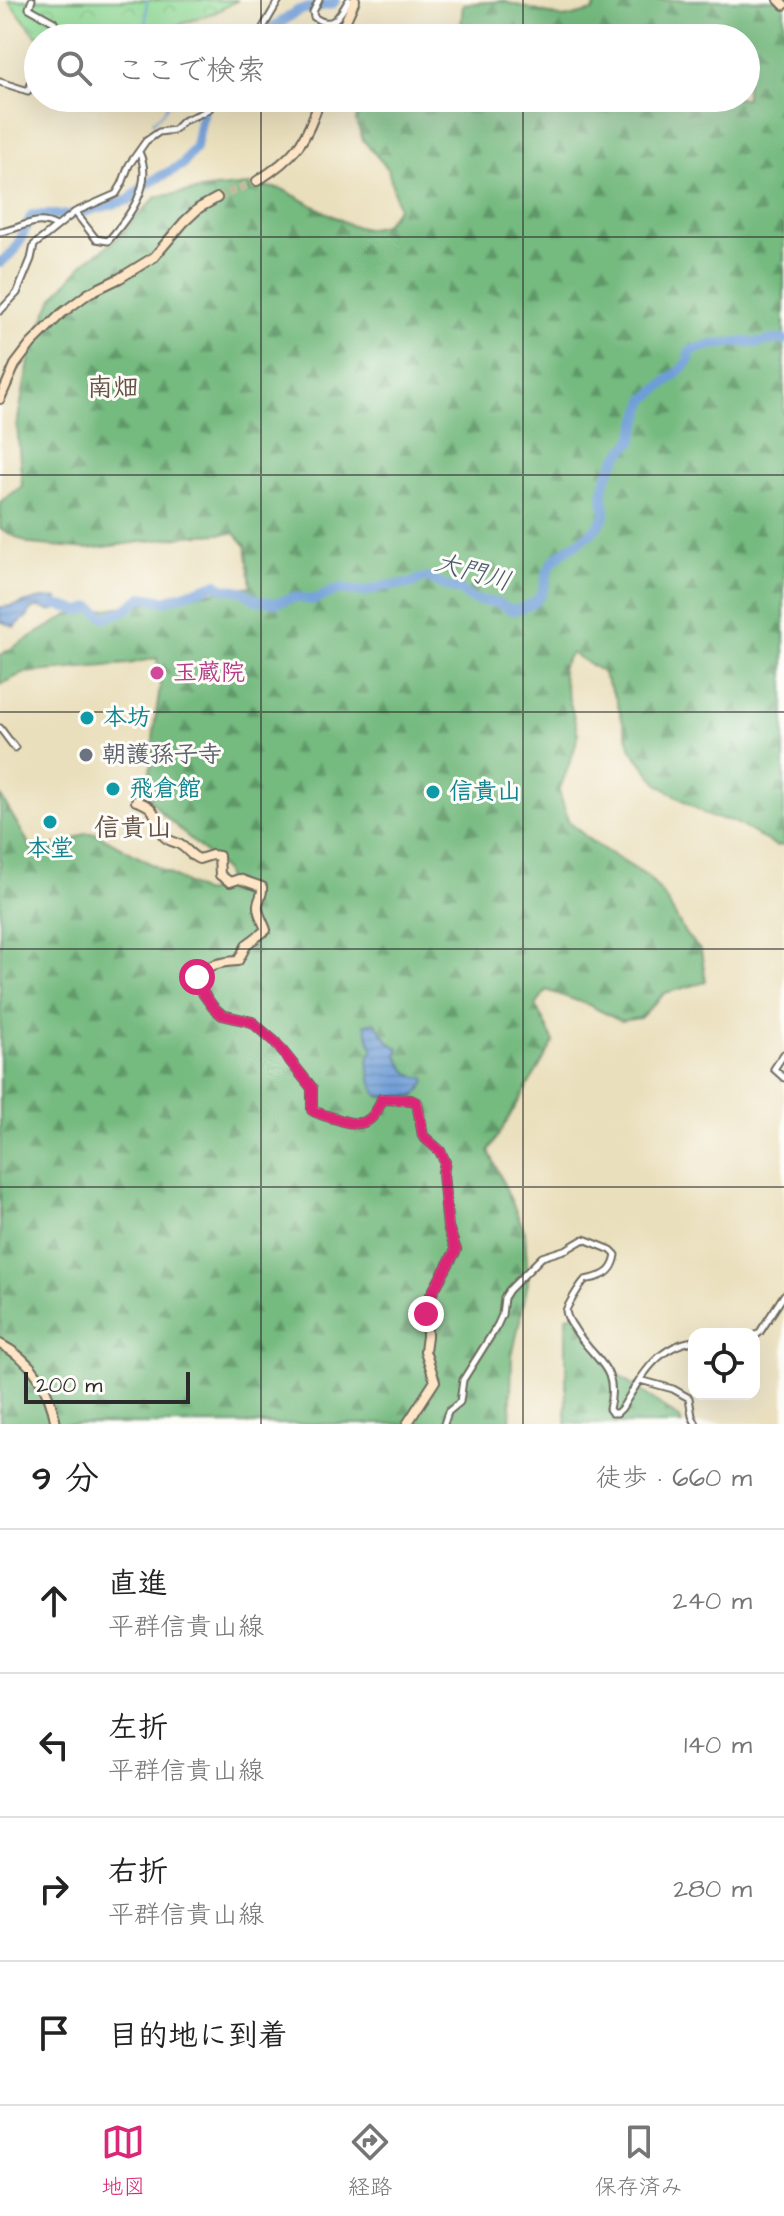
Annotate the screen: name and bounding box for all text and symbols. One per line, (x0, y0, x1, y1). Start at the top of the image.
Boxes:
search box (24, 24, 760, 112)
icon: search (52, 46, 96, 90)
text: ここで検索 (116, 50, 266, 92)
district label: 南畑 (87, 370, 139, 406)
water label: 大門川 (431, 544, 515, 600)
place label: 玉蔵院 (173, 656, 245, 690)
marker: 玉蔵院 (148, 664, 166, 682)
place label: 本坊 (103, 701, 151, 735)
marker: 本坊 (78, 709, 96, 727)
place label: 朝護孫子寺 (102, 738, 222, 772)
marker: 朝護孫子寺 (77, 746, 95, 764)
place label: 飛倉館 (129, 772, 201, 806)
place label: 信貴山 (449, 775, 521, 809)
marker: 飛倉館 (104, 780, 122, 798)
marker: 信貴山 (424, 783, 442, 801)
district label: 信貴山 (94, 810, 172, 846)
marker: 本堂 (41, 813, 59, 831)
place label: 本堂 (26, 832, 74, 866)
route start (179, 959, 215, 995)
route end (408, 1296, 444, 1332)
map controls (688, 1328, 760, 1400)
button: locate (688, 1328, 760, 1400)
scale bar (24, 1368, 190, 1404)
text: 200 m (36, 1370, 102, 1401)
text: 9 分 (32, 1455, 99, 1503)
text: 徒歩 · 660 m (596, 1460, 752, 1496)
text: 直進 (108, 1563, 168, 1605)
icon: ahead (32, 1579, 76, 1623)
text: 240 m (672, 1583, 752, 1619)
text: 平群信貴山線 (108, 1609, 264, 1645)
text: 左折 (108, 1707, 168, 1749)
icon: left (32, 1723, 76, 1767)
text: 140 m (684, 1727, 752, 1763)
text: 平群信貴山線 (108, 1753, 264, 1789)
text: 右折 (108, 1851, 168, 1893)
icon: right (32, 1867, 76, 1911)
text: 280 m (673, 1871, 752, 1907)
text: 平群信貴山線 (108, 1897, 264, 1933)
icon: arrive (32, 2011, 76, 2055)
text: 目的地に到着 (108, 2015, 288, 2057)
tab: 地図 (101, 2120, 145, 2203)
tab: 経路 (348, 2120, 392, 2203)
tab: 保存済み (595, 2120, 683, 2203)

